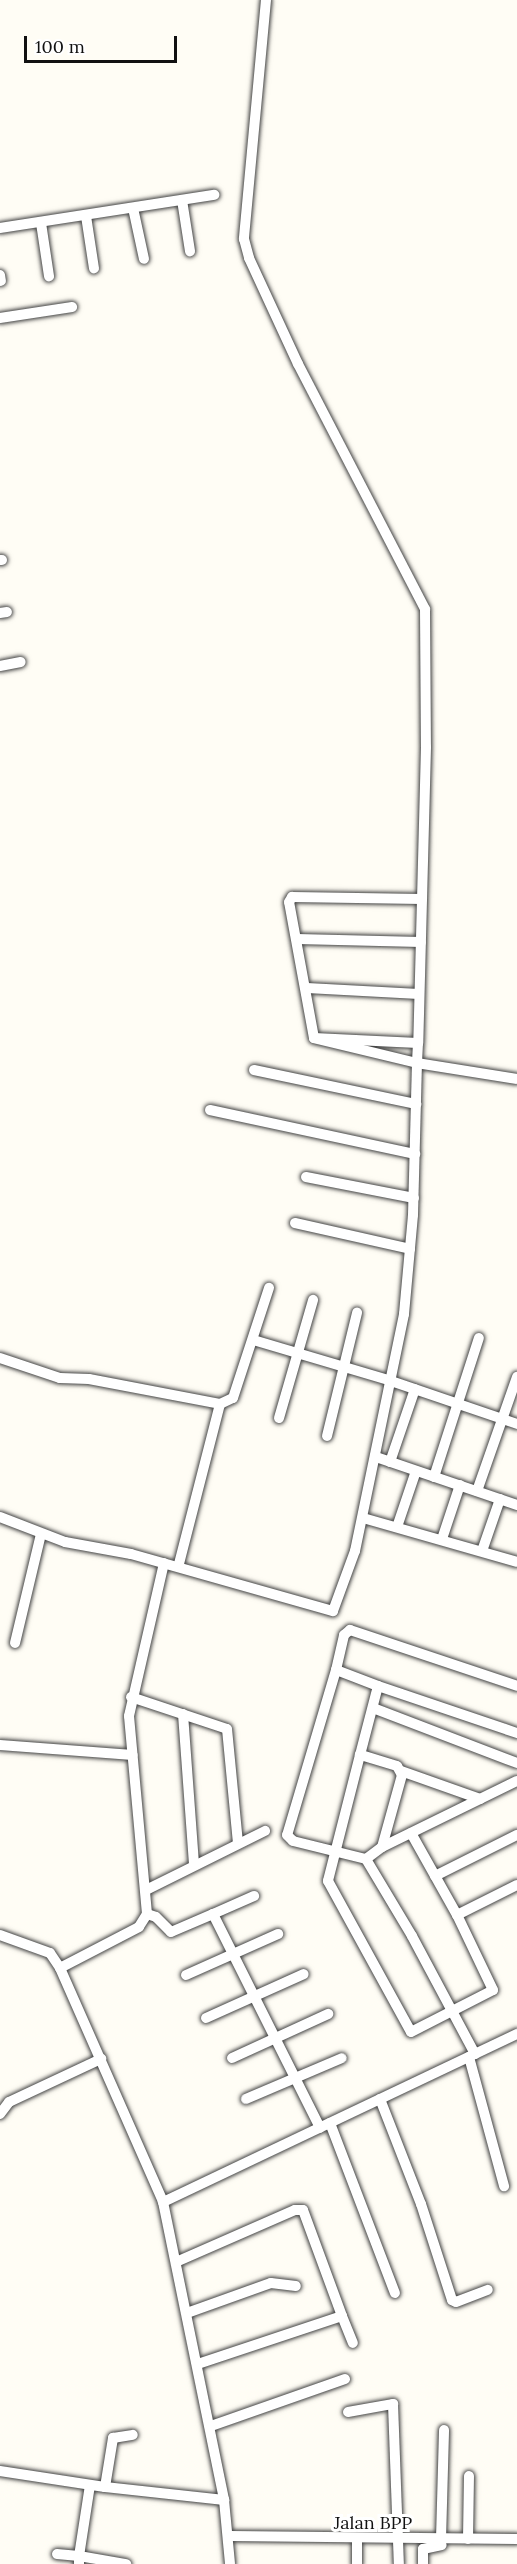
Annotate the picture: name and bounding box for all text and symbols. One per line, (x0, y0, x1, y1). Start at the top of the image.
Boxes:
scale bar (27, 24, 180, 62)
text: 100 m (35, 35, 85, 58)
street label: Jalan BPP (334, 2512, 412, 2534)

